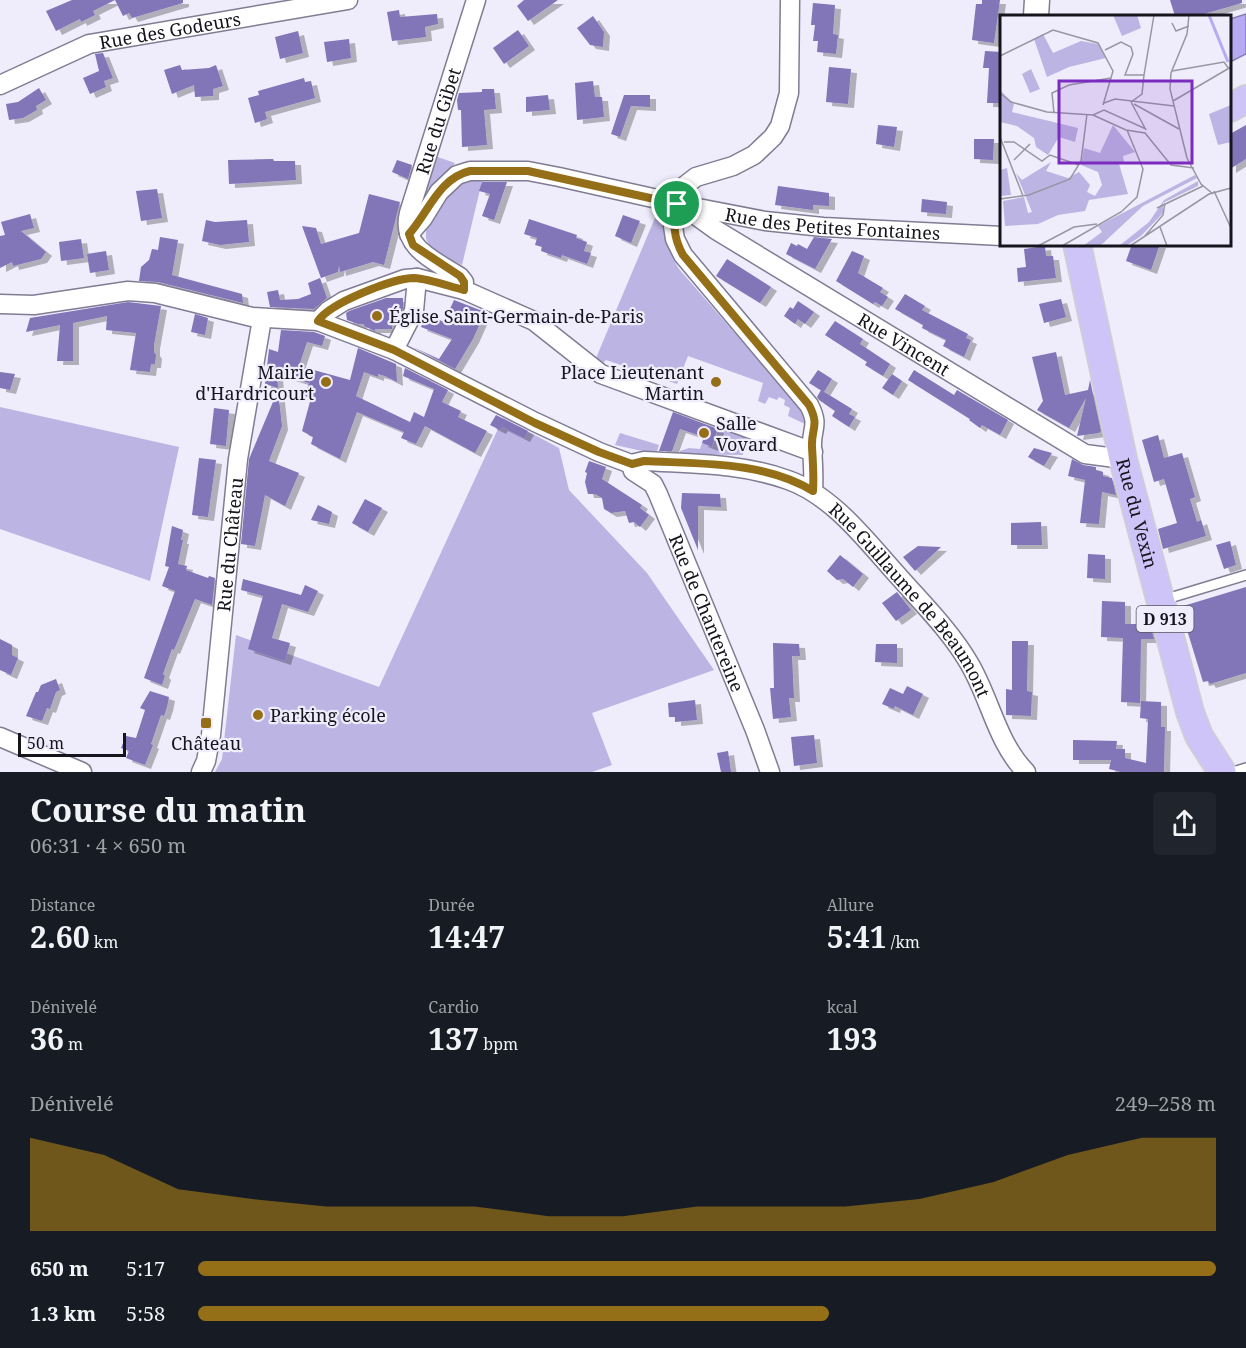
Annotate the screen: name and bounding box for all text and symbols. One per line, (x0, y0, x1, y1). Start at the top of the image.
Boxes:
street label: Rue des Godeurs (97, 6, 242, 54)
inset map (1000, 15, 1231, 246)
street label: Rue du Gibet (410, 65, 466, 177)
pin (651, 178, 702, 229)
icon: arrive (660, 187, 693, 220)
street label: Rue des Petites Fontaines (723, 202, 941, 245)
place label: Église Saint-Germain-de-Paris (389, 304, 644, 328)
street label: Rue Vincent (853, 307, 954, 381)
marker: Église Saint-Germain-de-Paris (370, 309, 384, 323)
place label: Mairie d'Hardricourt (195, 360, 314, 405)
place label: Place Lieutenant Martin (561, 360, 704, 405)
marker: Mairie d'Hardricourt (319, 375, 333, 389)
marker: Place Lieutenant Martin (709, 375, 723, 389)
place label: Salle Vovard (716, 411, 778, 456)
marker: Salle Vovard (697, 426, 711, 440)
street label: Rue du Vexin (1111, 455, 1164, 571)
street label: Rue du Château (211, 476, 248, 613)
street label: Rue Guillaume de Beaumont (824, 497, 996, 701)
street label: Rue de Chantereine (664, 531, 750, 695)
road number: D 913 (1136, 606, 1194, 632)
place label: Parking école (270, 703, 386, 727)
marker: Parking école (251, 708, 265, 722)
marker: Château (199, 716, 213, 730)
scale bar (18, 730, 126, 758)
place label: Château (171, 731, 242, 755)
text: 50 m (27, 732, 64, 754)
text: Course du matin (30, 787, 306, 832)
button: share (1153, 792, 1216, 855)
text: 06:31 · 4 × 650 m (30, 832, 186, 859)
text: Distance (30, 894, 95, 916)
text: Durée (428, 894, 475, 916)
text: Allure (827, 894, 874, 916)
text: 2.60 (30, 916, 90, 957)
text: 14:47 (428, 916, 505, 957)
text: 5:41 (827, 916, 887, 957)
text: km (90, 931, 118, 953)
text: /km (887, 931, 920, 953)
text: Dénivelé (30, 996, 97, 1018)
text: Cardio (428, 996, 479, 1018)
text: kcal (827, 996, 858, 1018)
text: 36 (30, 1018, 64, 1059)
text: 137 (428, 1018, 479, 1059)
text: 193 (827, 1018, 878, 1059)
text: m (64, 1033, 83, 1055)
text: bpm (479, 1033, 518, 1055)
text: Dénivelé (30, 1090, 114, 1117)
text: 249–258 m (1115, 1090, 1216, 1117)
text: 650 m (30, 1255, 89, 1282)
text: 5:17 (126, 1255, 165, 1282)
text: 1.3 km (30, 1300, 96, 1327)
text: 5:58 (126, 1300, 165, 1327)

